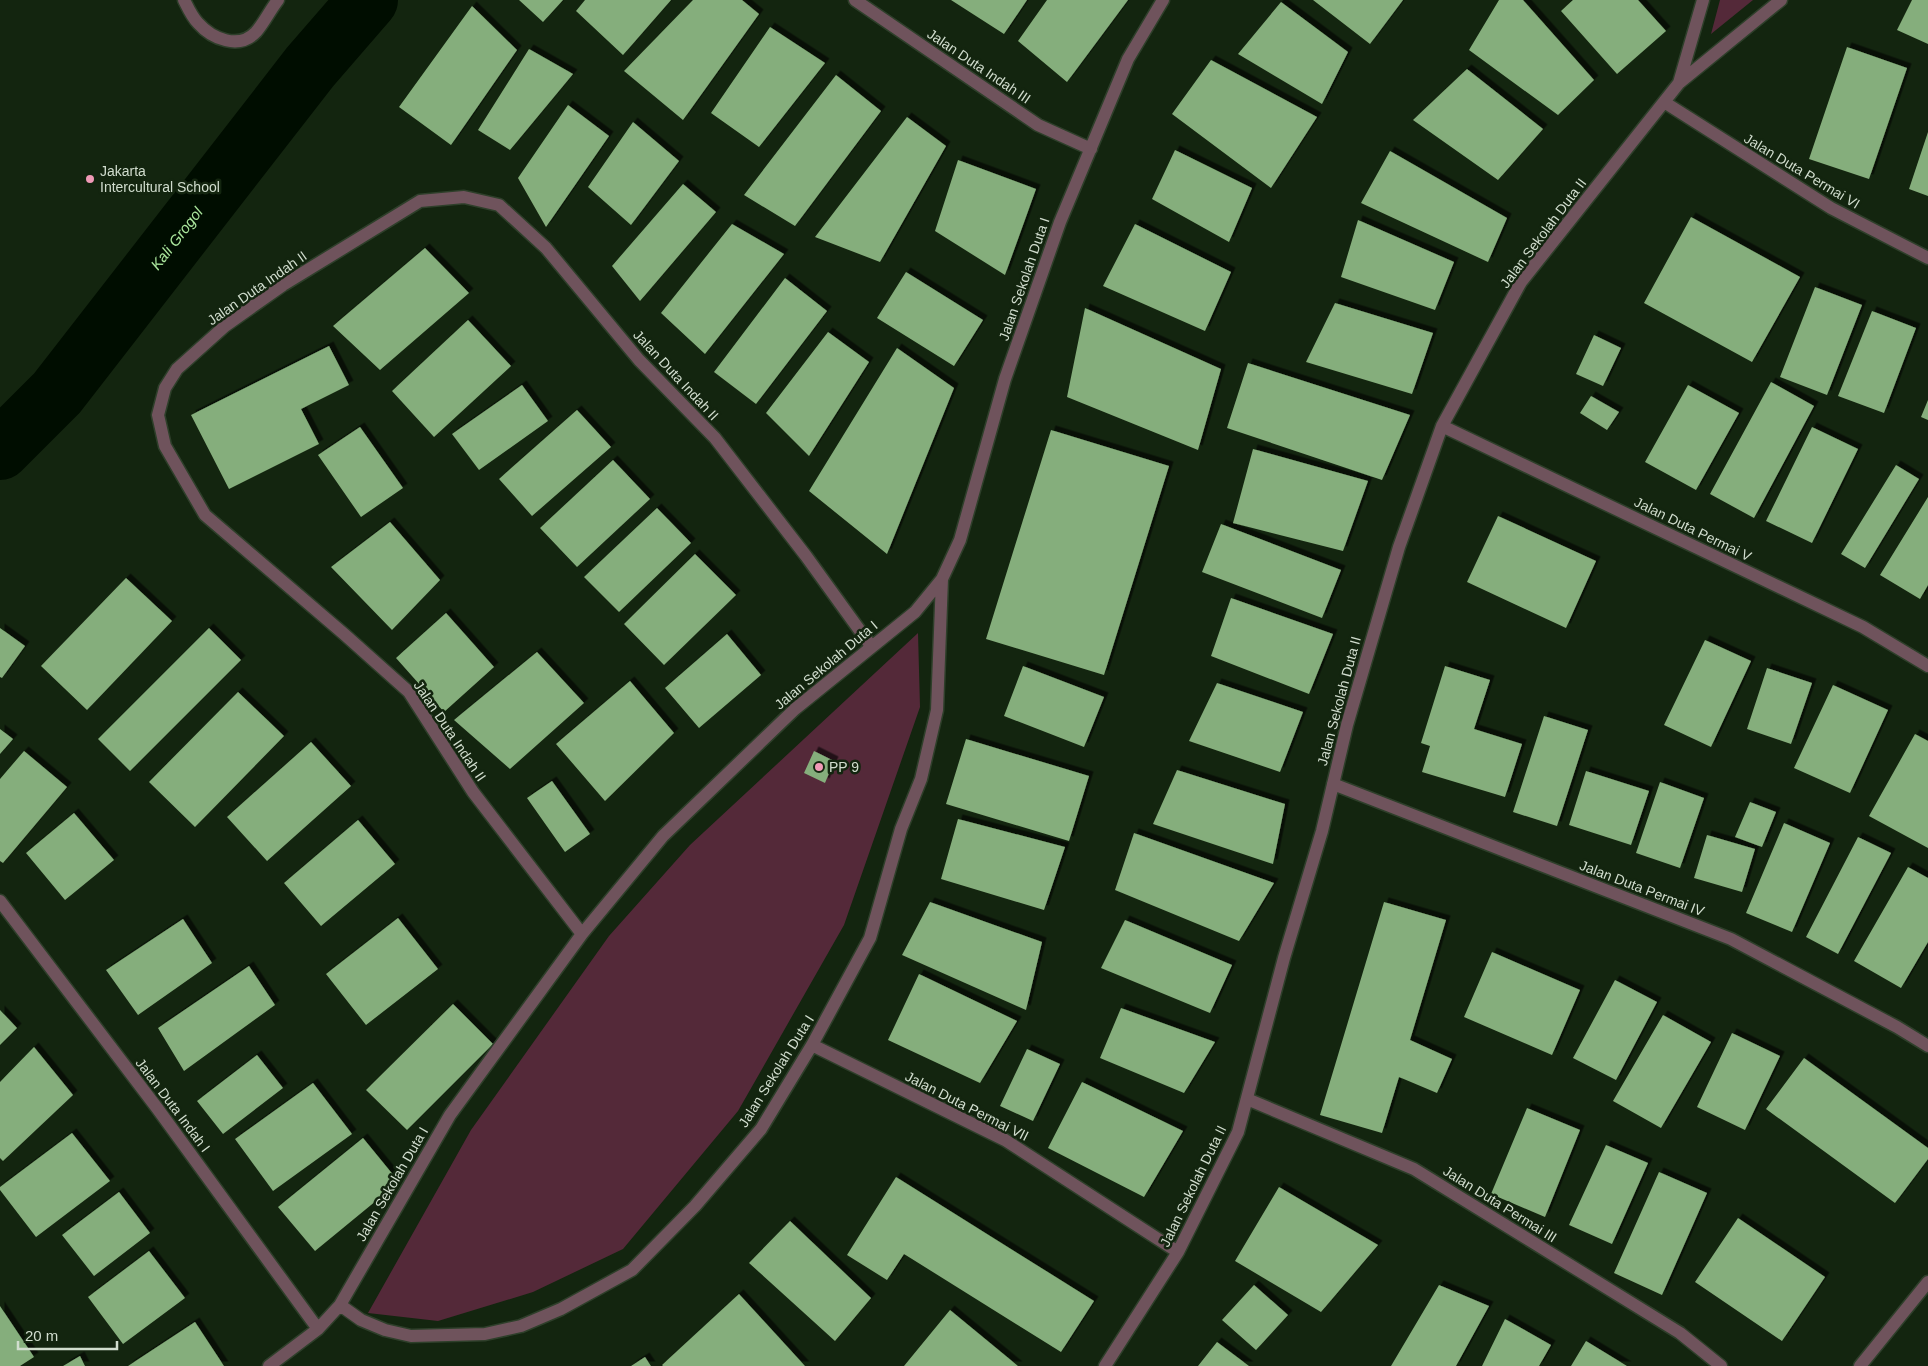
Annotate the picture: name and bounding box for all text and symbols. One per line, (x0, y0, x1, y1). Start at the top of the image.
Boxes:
street label: Jalan Duta Indah III (924, 25, 1034, 107)
street label: Jalan Duta Permai VI (1741, 130, 1863, 212)
place label: Jakarta Intercultural School (100, 163, 220, 195)
marker: Jakarta Intercultural School (84, 173, 96, 185)
street label: Jalan Sekolah Duta II (1497, 175, 1589, 291)
water label: Kali Grogol (147, 203, 206, 273)
street label: Jalan Sekolah Duta I (995, 215, 1053, 343)
street label: Jalan Duta Indah II (204, 248, 310, 328)
street label: Jalan Duta Indah II (630, 327, 722, 423)
street label: Jalan Duta Permai V (1632, 494, 1755, 565)
street label: Jalan Sekolah Duta I (771, 617, 881, 713)
street label: Jalan Sekolah Duta II (1314, 635, 1364, 767)
street label: Jalan Duta Indah II (411, 678, 489, 784)
place label: PP 9 (829, 759, 859, 775)
marker: PP 9 (813, 761, 825, 773)
street label: Jalan Duta Permai IV (1577, 857, 1707, 919)
street label: Jalan Sekolah Duta I (735, 1012, 817, 1130)
street label: Jalan Duta Indah I (132, 1055, 214, 1155)
street label: Jalan Duta Permai VII (903, 1068, 1031, 1144)
street label: Jalan Sekolah Duta II (1157, 1123, 1229, 1249)
street label: Jalan Sekolah Duta I (353, 1124, 431, 1244)
street label: Jalan Duta Permai III (1440, 1163, 1560, 1245)
scale bar (18, 1318, 116, 1350)
text: 20 m (25, 1327, 58, 1344)

